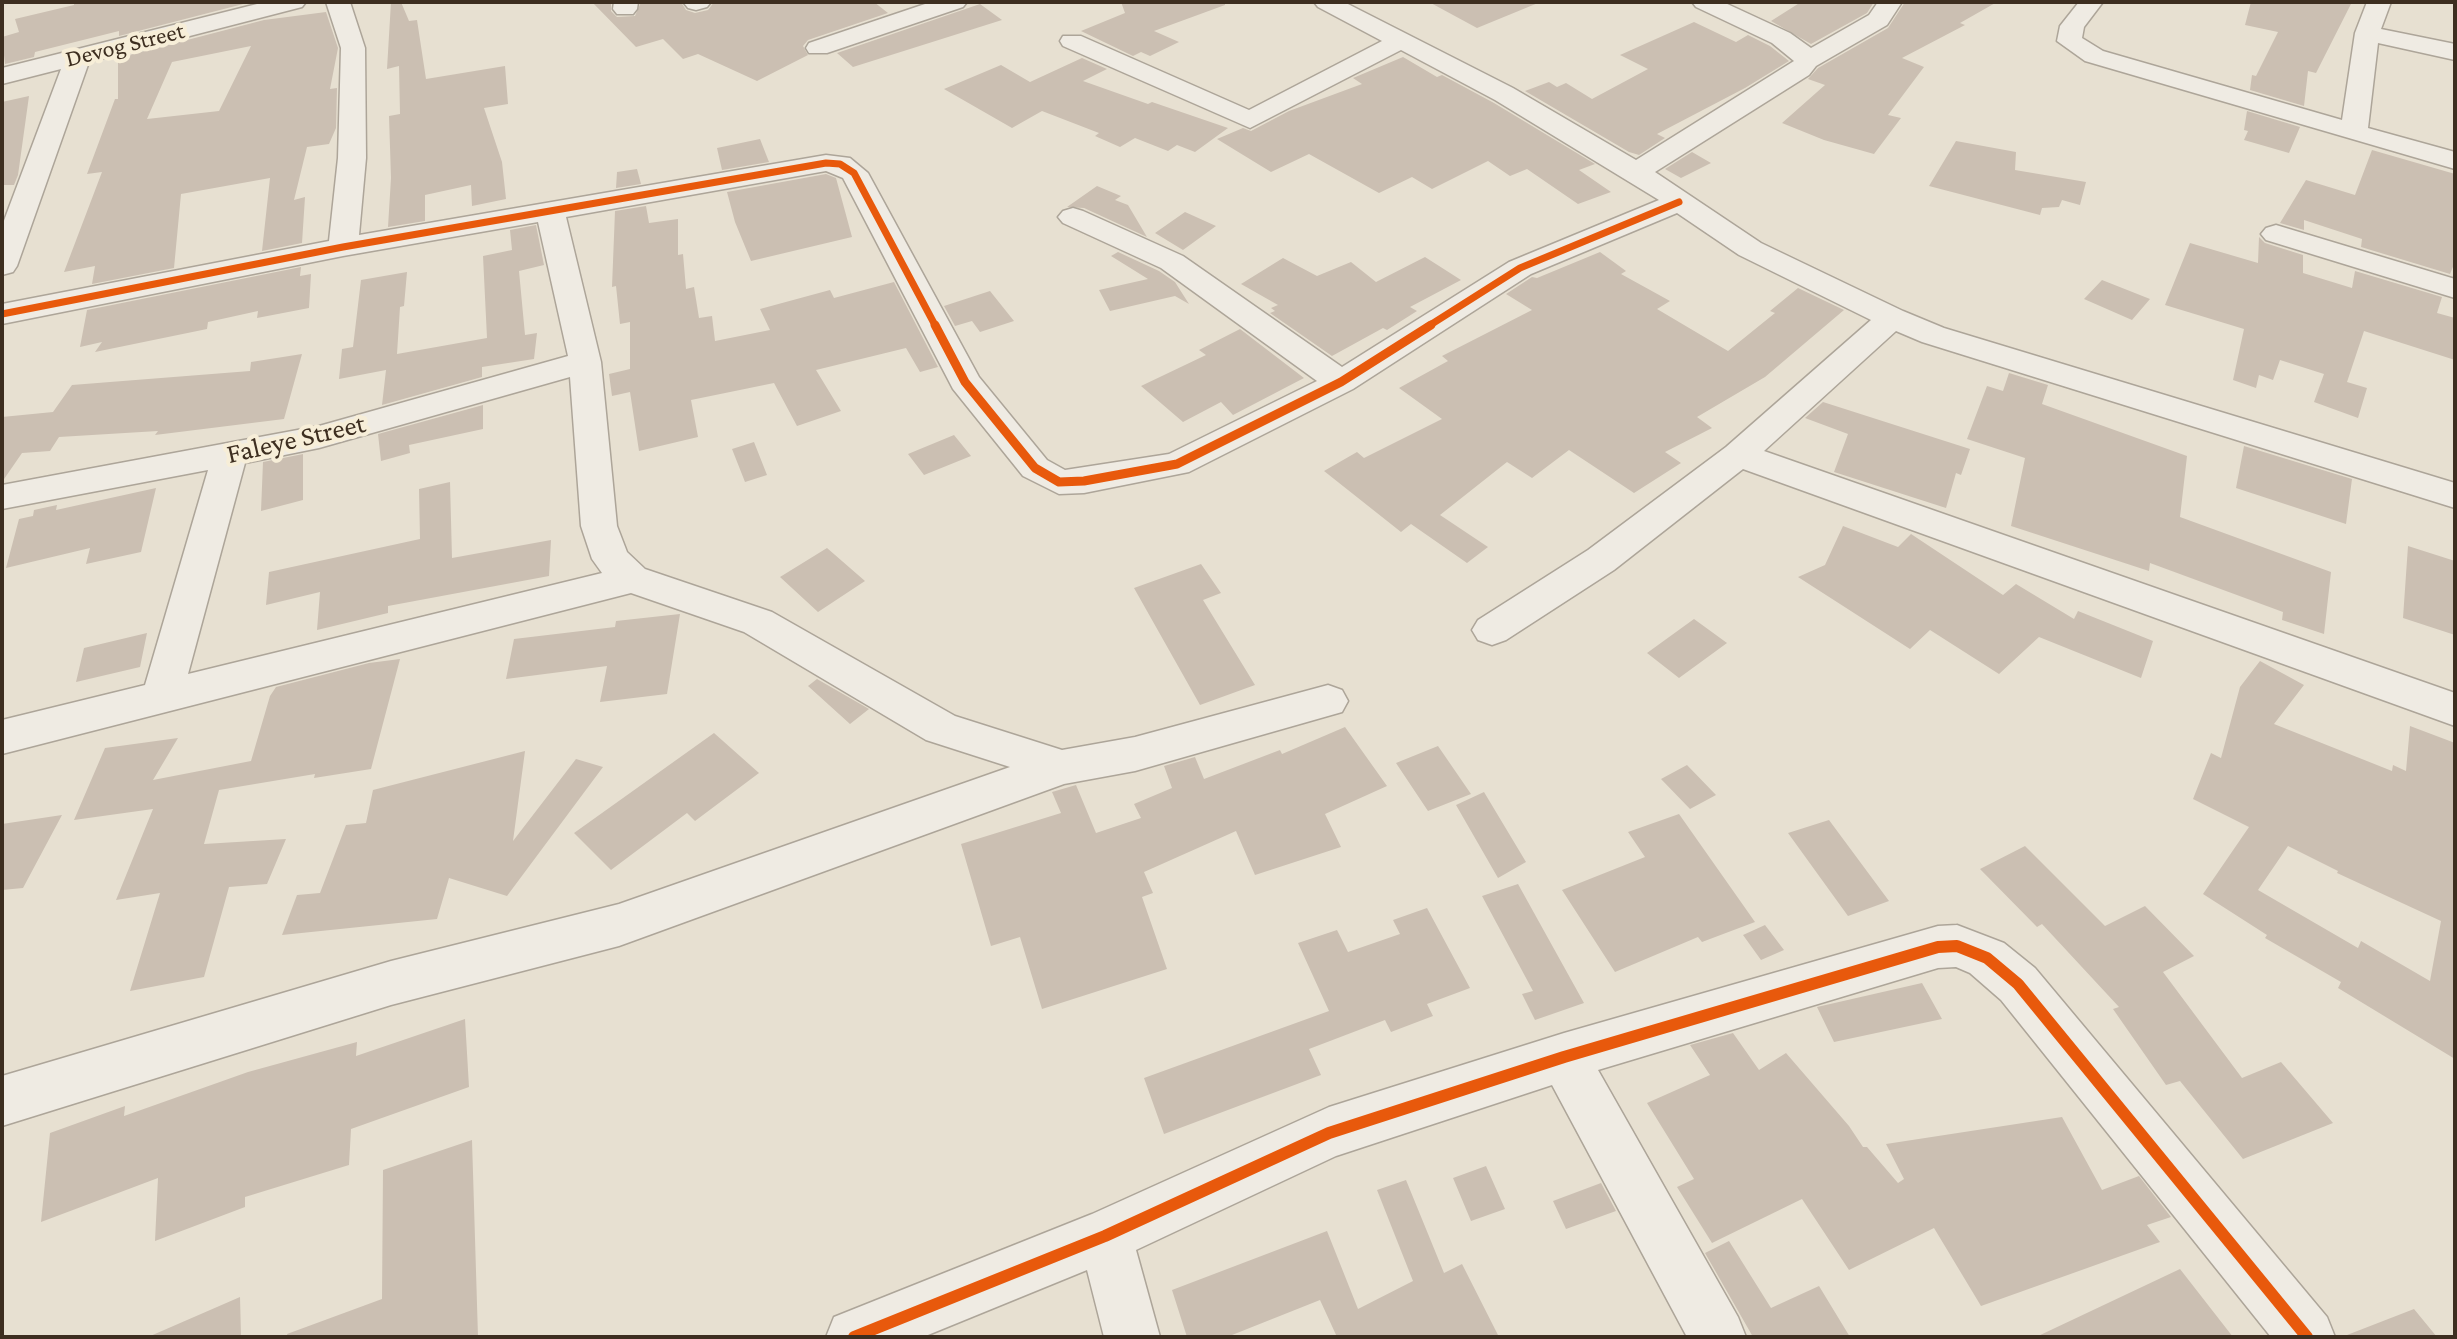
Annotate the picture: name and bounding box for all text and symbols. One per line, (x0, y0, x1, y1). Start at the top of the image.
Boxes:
street label: Devog Street (63, 16, 187, 74)
street label: Faleye Street (223, 407, 369, 471)

